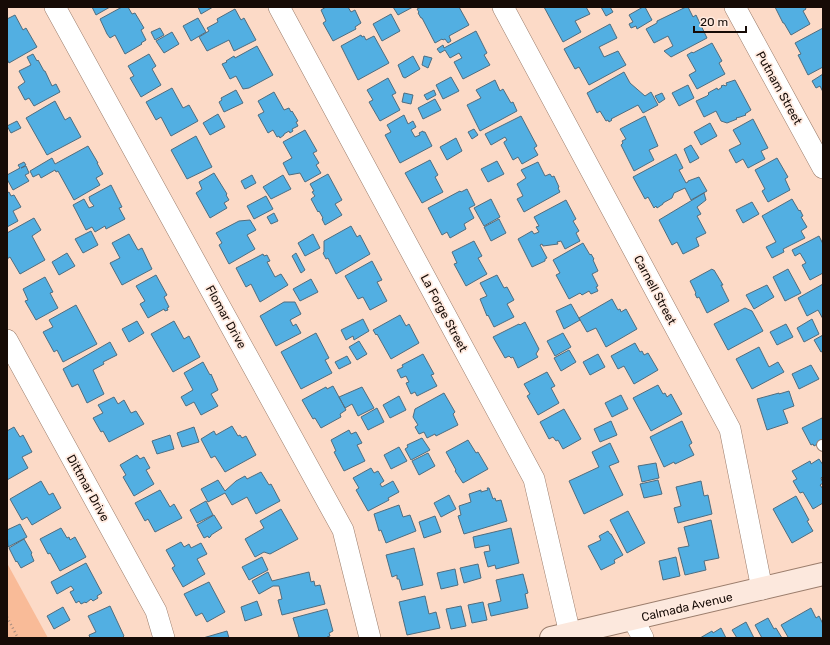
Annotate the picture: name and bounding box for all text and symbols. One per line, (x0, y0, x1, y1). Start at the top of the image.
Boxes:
scale bar (694, 8, 746, 34)
text: 20 m (700, 15, 728, 29)
street label: Putnam Street (753, 49, 805, 127)
street label: Carnell Street (631, 253, 679, 327)
street label: La Forge Street (418, 272, 471, 355)
street label: Flomar Drive (203, 283, 249, 351)
street label: Dittmar Drive (64, 452, 112, 524)
street label: Calmada Avenue (640, 590, 734, 624)

